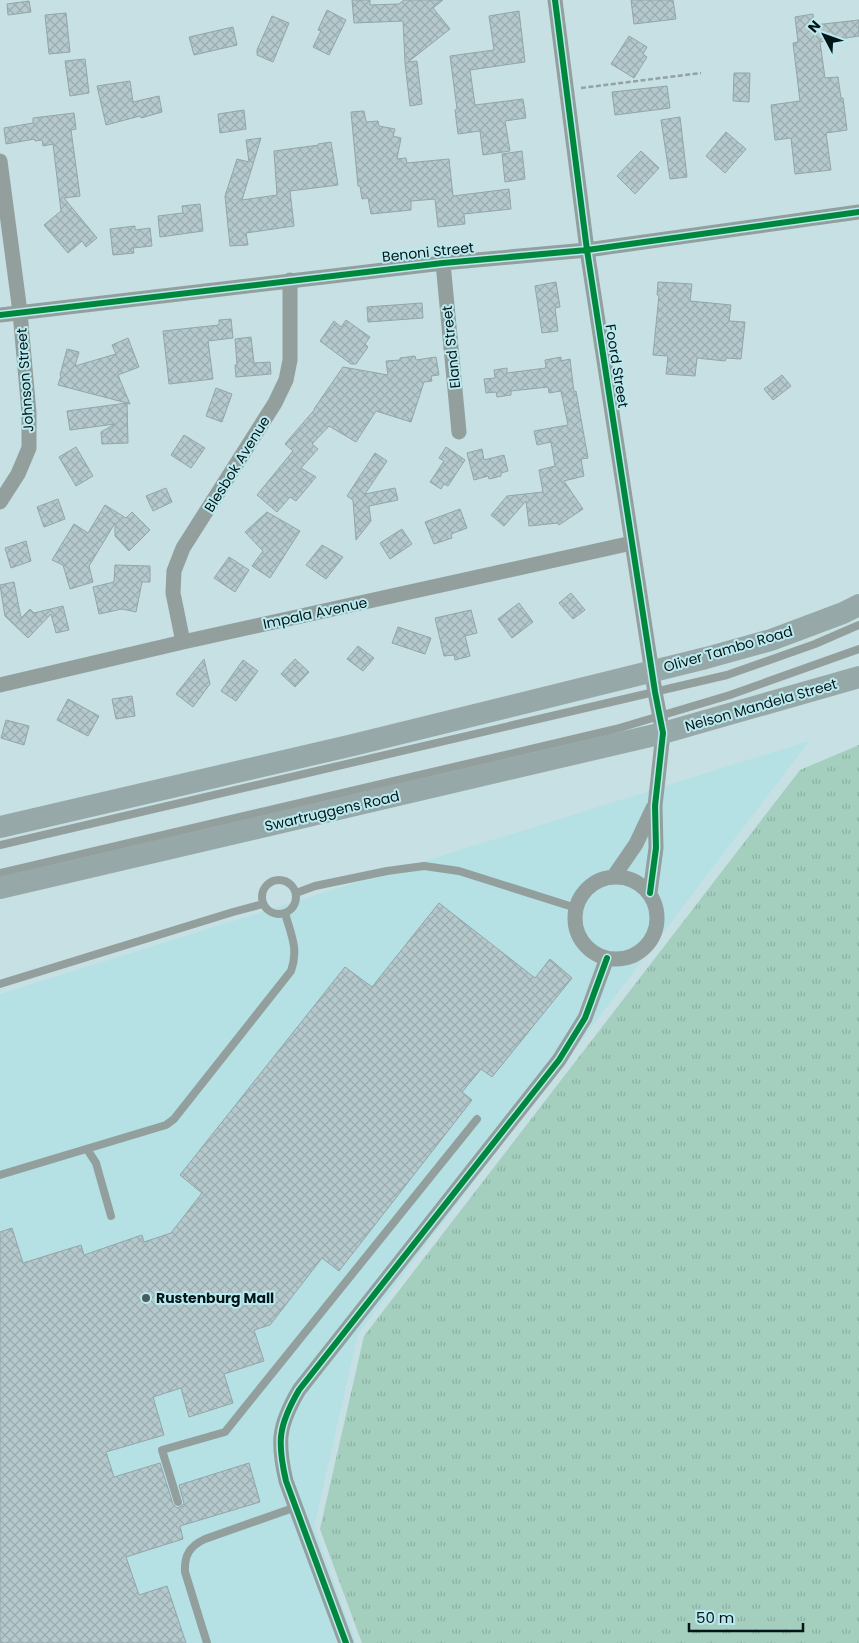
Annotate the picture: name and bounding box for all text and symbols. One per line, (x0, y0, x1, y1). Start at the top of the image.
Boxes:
north arrow (799, 10, 849, 60)
text: N (803, 16, 825, 37)
street label: Benoni Street (381, 237, 475, 267)
street label: Eland Street (437, 305, 465, 389)
street label: Foord Street (601, 323, 633, 409)
street label: Johnson Street (11, 327, 39, 433)
street label: Blesbok Avenue (199, 412, 275, 516)
street label: Impala Avenue (261, 592, 369, 634)
street label: Oliver Tambo Road (661, 621, 795, 677)
street label: Nelson Mandela Street (683, 674, 839, 736)
street label: Swartruggens Road (263, 786, 401, 836)
place label: Rustenburg Mall (156, 1288, 274, 1308)
marker: Rustenburg Mall (140, 1292, 152, 1304)
scale bar (689, 1600, 803, 1632)
text: 50 m (696, 1607, 734, 1628)

